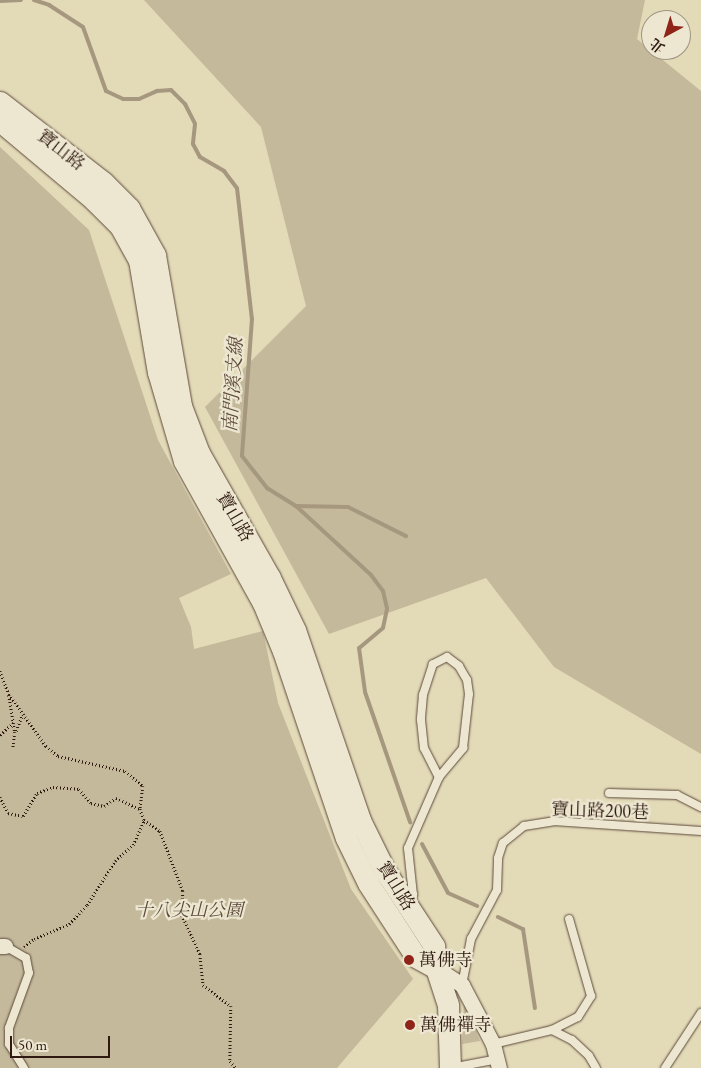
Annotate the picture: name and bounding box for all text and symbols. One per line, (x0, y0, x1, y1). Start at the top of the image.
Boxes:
north arrow (641, 10, 691, 60)
text: 北 (646, 34, 668, 57)
street label: 寶山路 (33, 125, 89, 175)
water label: 南門溪支線 (218, 337, 248, 433)
street label: 寶山路 (212, 488, 258, 546)
street label: 寶山路200巷 (551, 798, 649, 824)
street label: 寶山路 (373, 857, 419, 915)
park label: 十八尖山公園 (135, 899, 243, 921)
place label: 萬佛寺 (419, 949, 473, 971)
marker: 萬佛寺 (403, 954, 415, 966)
place label: 萬佛禪寺 (420, 1014, 492, 1036)
marker: 萬佛禪寺 (404, 1019, 416, 1031)
scale bar (12, 1026, 112, 1058)
text: 50 m (18, 1035, 47, 1054)

